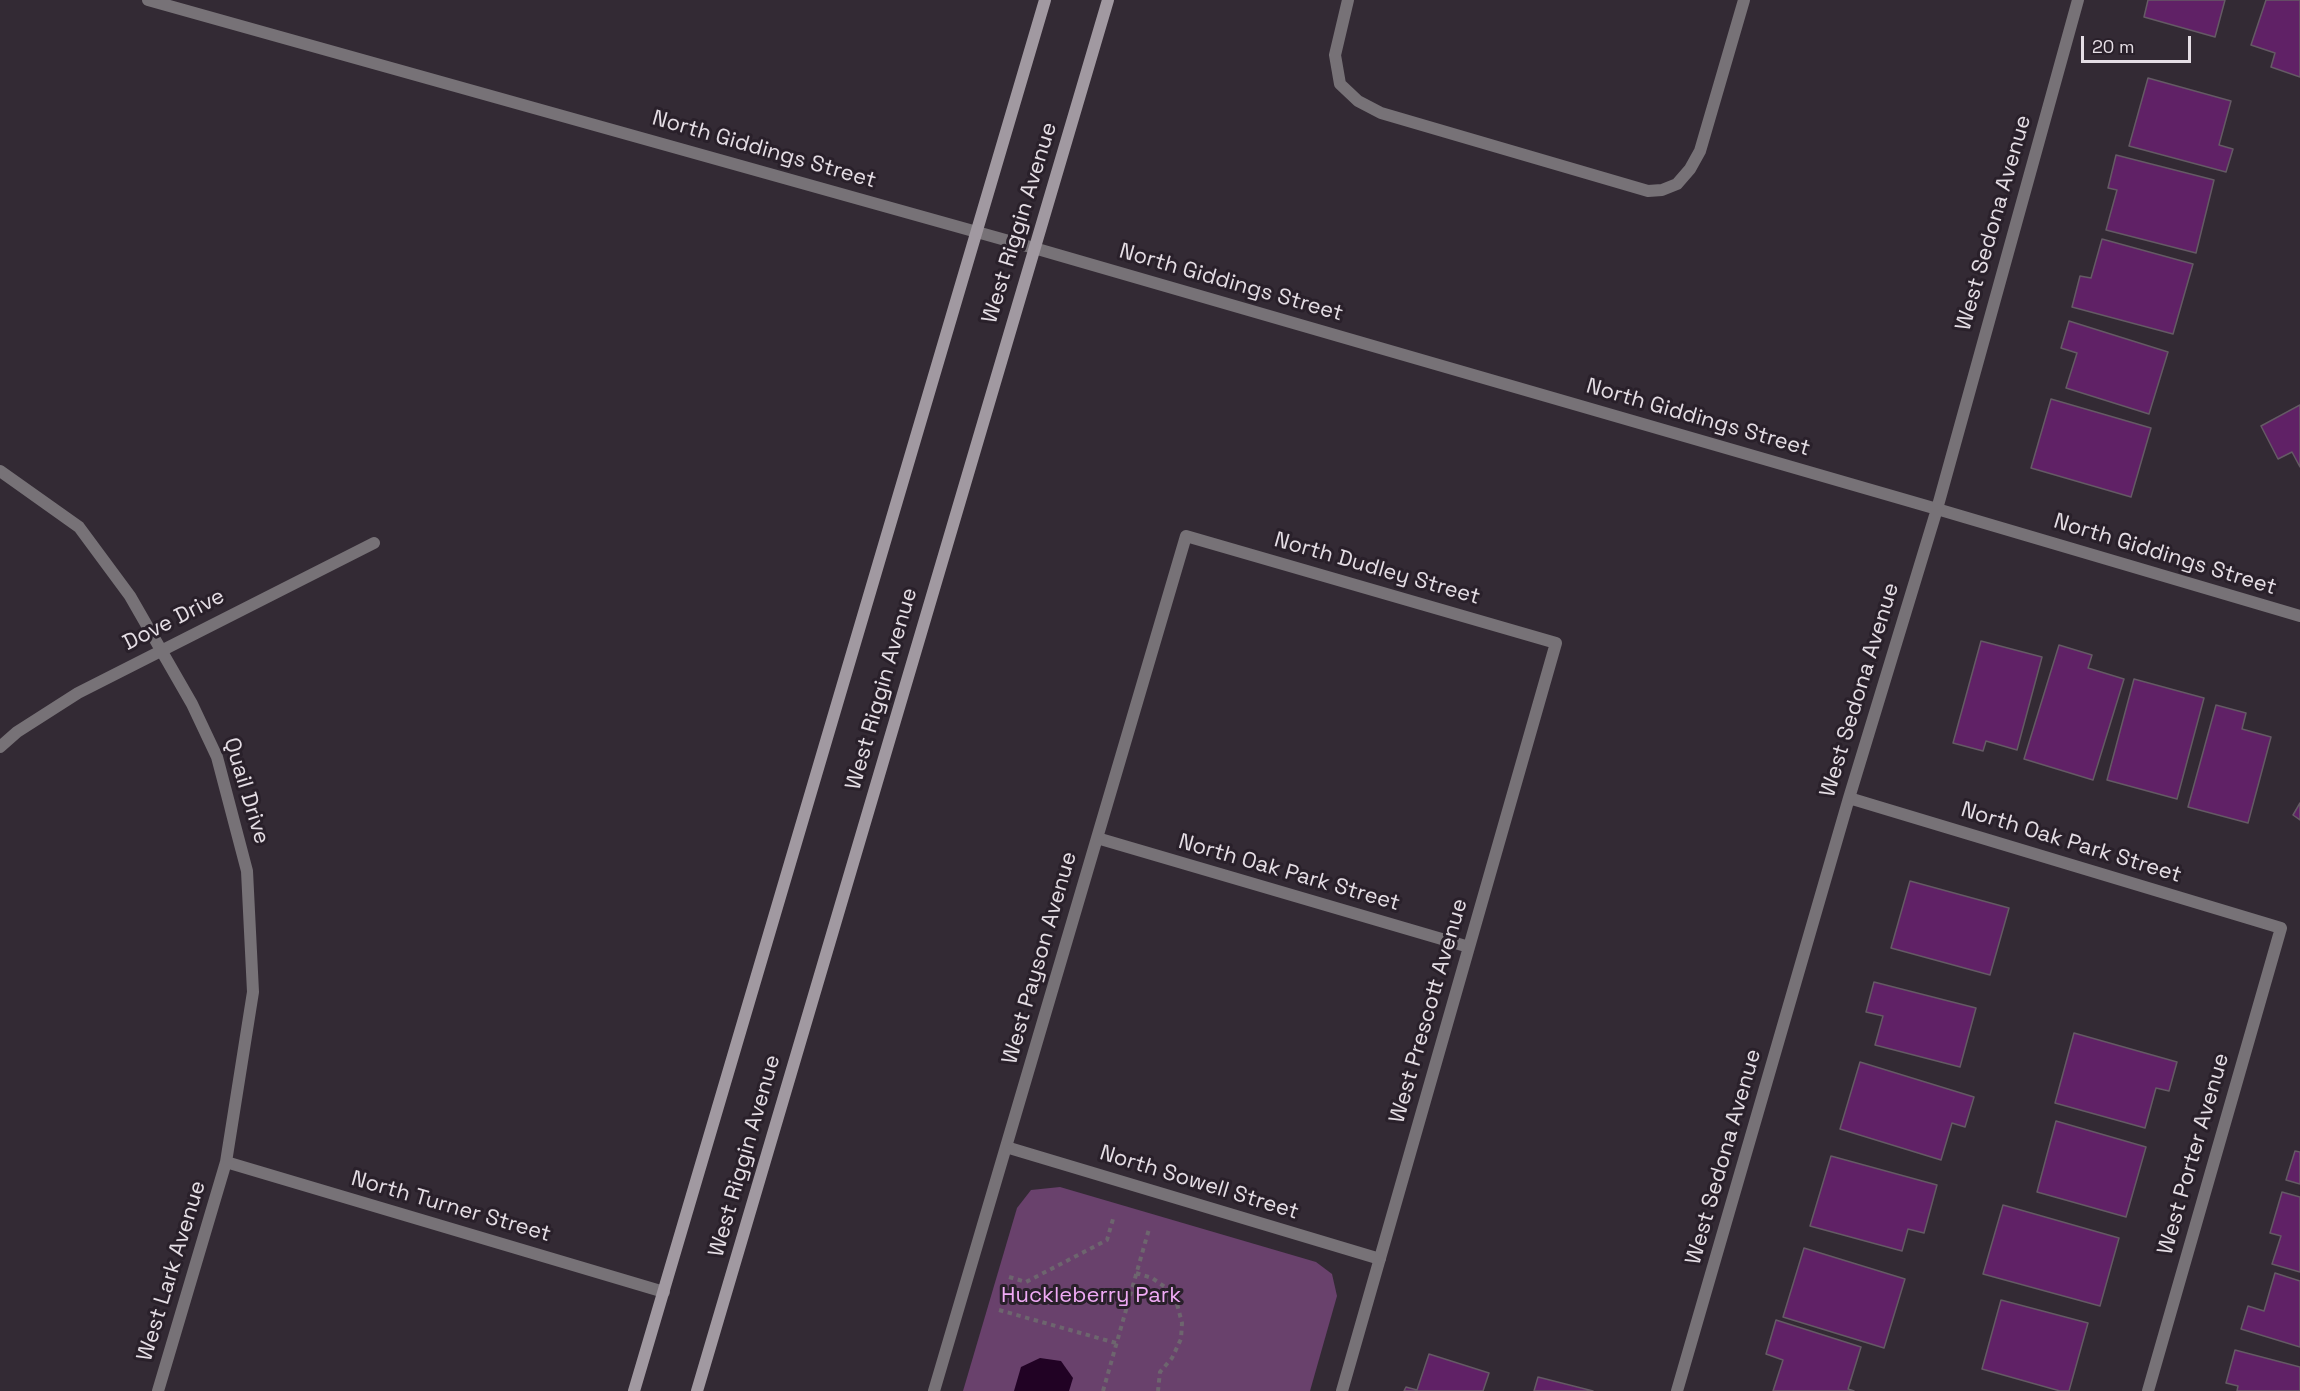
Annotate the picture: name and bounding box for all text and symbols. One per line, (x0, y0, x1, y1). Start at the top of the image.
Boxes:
scale bar (2084, 24, 2194, 62)
text: 20 m (2092, 35, 2135, 58)
street label: North Giddings Street (649, 105, 879, 195)
street label: West Sedona Avenue (1951, 112, 2037, 334)
street label: West Riggin Avenue (977, 119, 1063, 327)
street label: North Giddings Street (1116, 238, 1346, 328)
street label: North Giddings Street (1583, 373, 1813, 463)
street label: North Giddings Street (2050, 509, 2280, 601)
street label: North Dudley Street (1271, 527, 1483, 611)
street label: West Sedona Avenue (1815, 580, 1905, 800)
street label: Dove Drive (119, 583, 229, 657)
street label: West Riggin Avenue (841, 585, 923, 793)
street label: Quail Drive (217, 735, 275, 847)
street label: North Oak Park Street (1958, 797, 2184, 889)
street label: North Oak Park Street (1175, 829, 1403, 917)
street label: West Payson Avenue (997, 849, 1083, 1067)
street label: West Prescott Avenue (1384, 896, 1474, 1126)
street label: West Sedona Avenue (1681, 1046, 1767, 1268)
street label: West Porter Avenue (2153, 1050, 2235, 1258)
street label: West Riggin Avenue (704, 1052, 786, 1260)
street label: North Sowell Street (1096, 1140, 1302, 1226)
street label: North Turner Street (348, 1166, 554, 1248)
street label: West Lark Avenue (132, 1178, 212, 1364)
park label: Huckleberry Park (1001, 1283, 1181, 1309)

